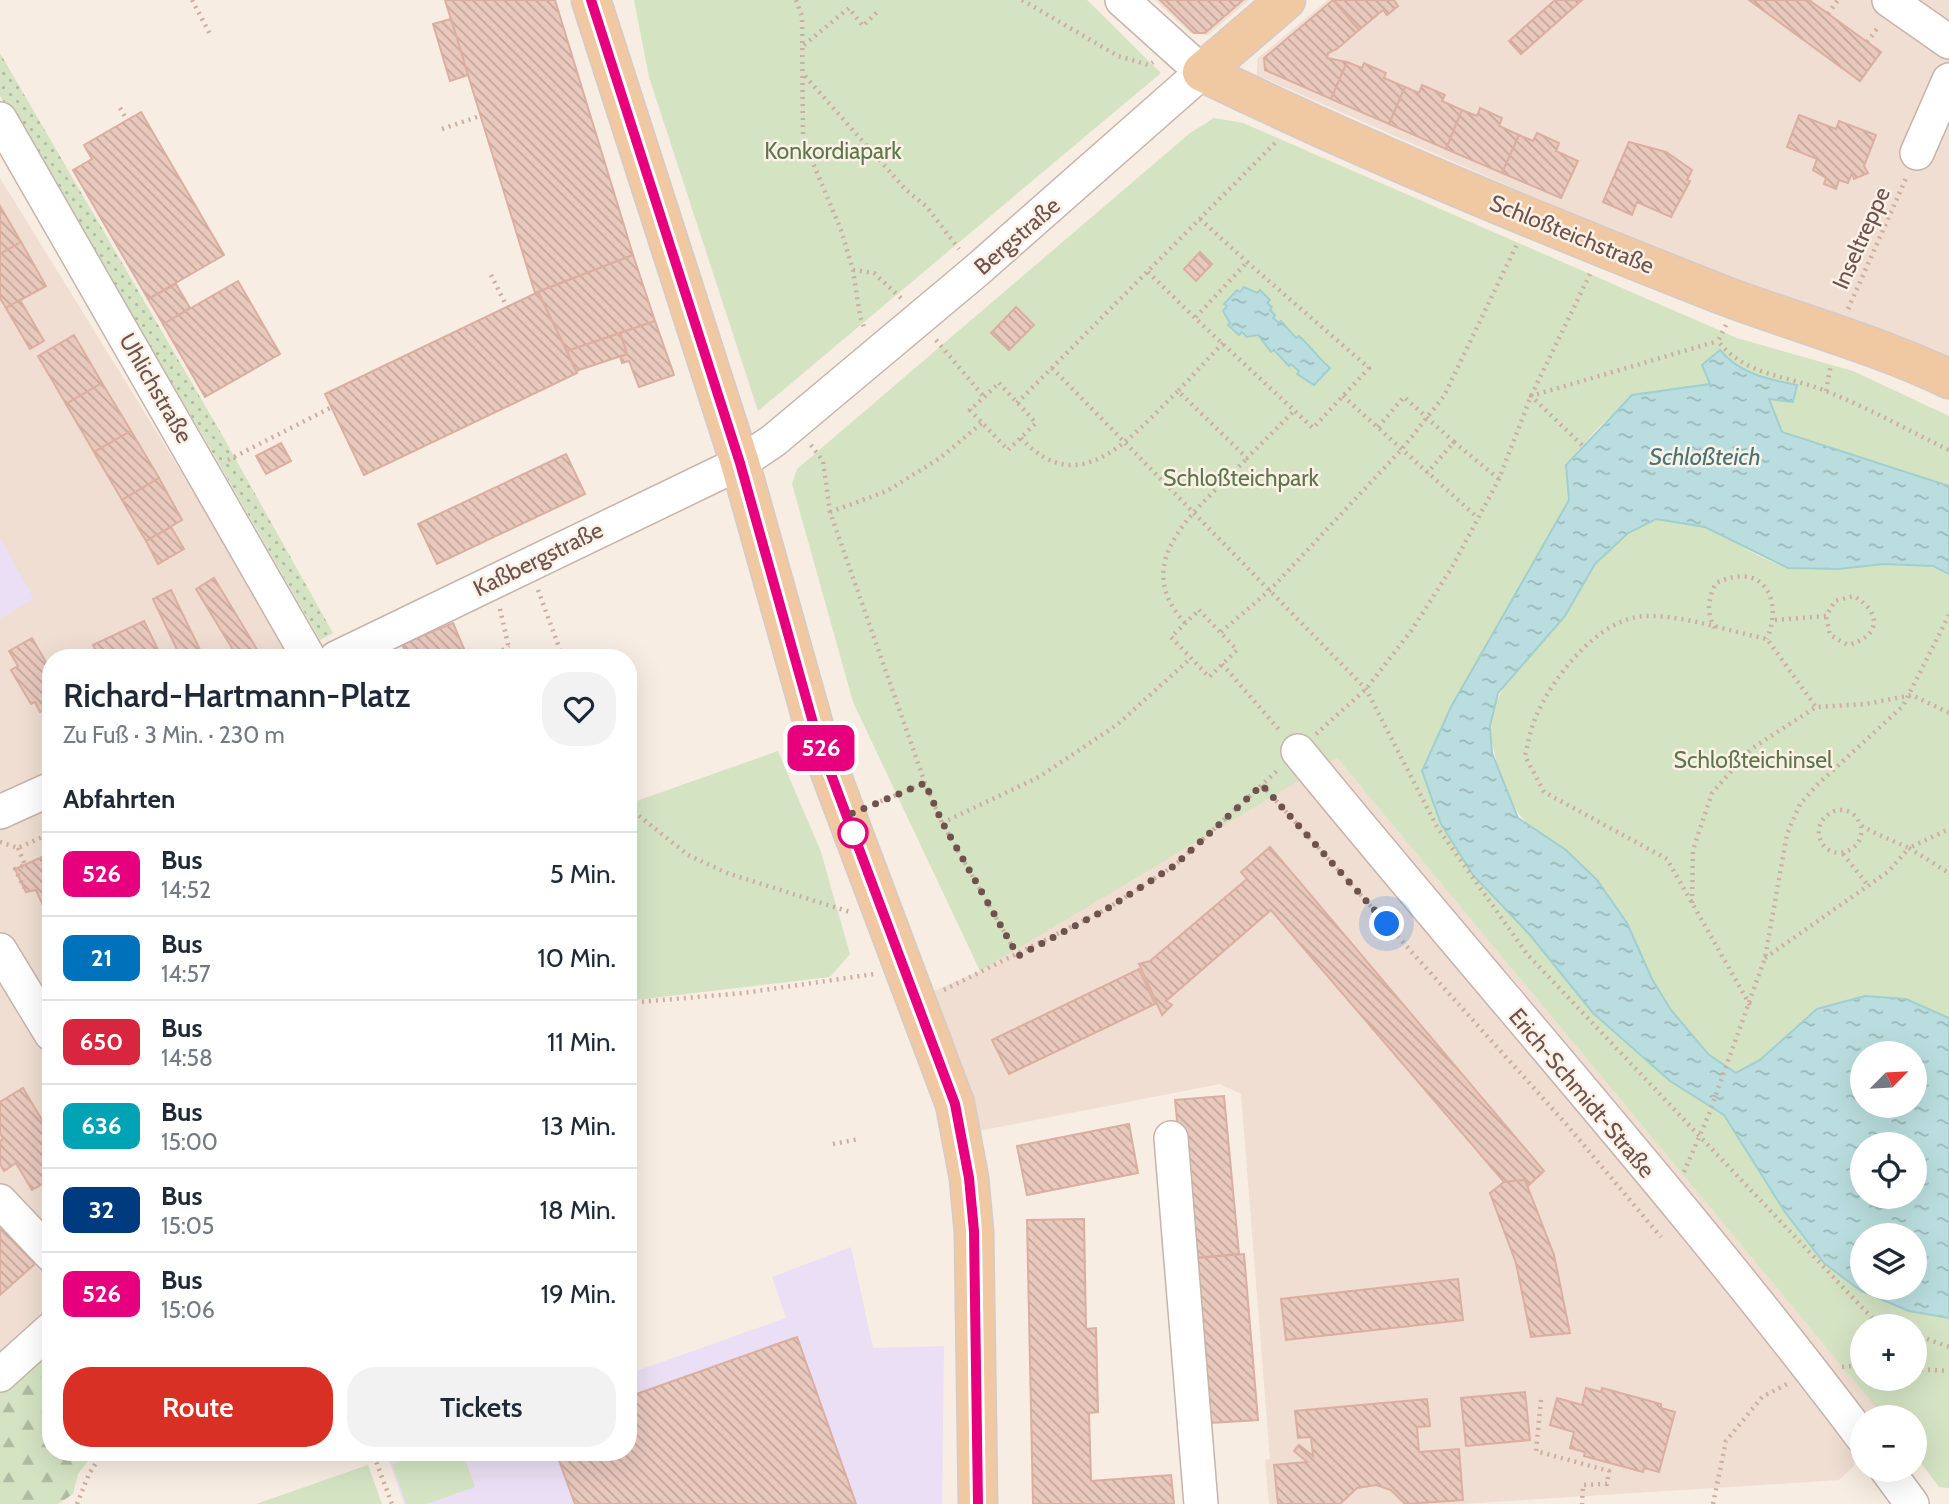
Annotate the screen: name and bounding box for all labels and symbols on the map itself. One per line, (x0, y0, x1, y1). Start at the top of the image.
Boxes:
park label: Konkordiapark (764, 137, 902, 165)
street label: Inseltreppe (1826, 182, 1896, 293)
street label: Schloßteichstraße (1486, 188, 1658, 280)
street label: Bergstraße (968, 191, 1066, 281)
street label: Uhlichstraße (113, 328, 199, 448)
water label: Schloßteich (1649, 442, 1761, 471)
park label: Schloßteichpark (1163, 464, 1320, 492)
street label: Kaßbergstraße (469, 515, 608, 602)
line badge: 526 (781, 725, 861, 771)
park label: Schloßteichinsel (1674, 746, 1833, 774)
unlabelled marker (838, 818, 868, 848)
your location (1369, 906, 1404, 941)
street label: Erich-Schmidt-Straße (1503, 1003, 1661, 1183)
north arrow (1850, 1041, 1927, 1118)

